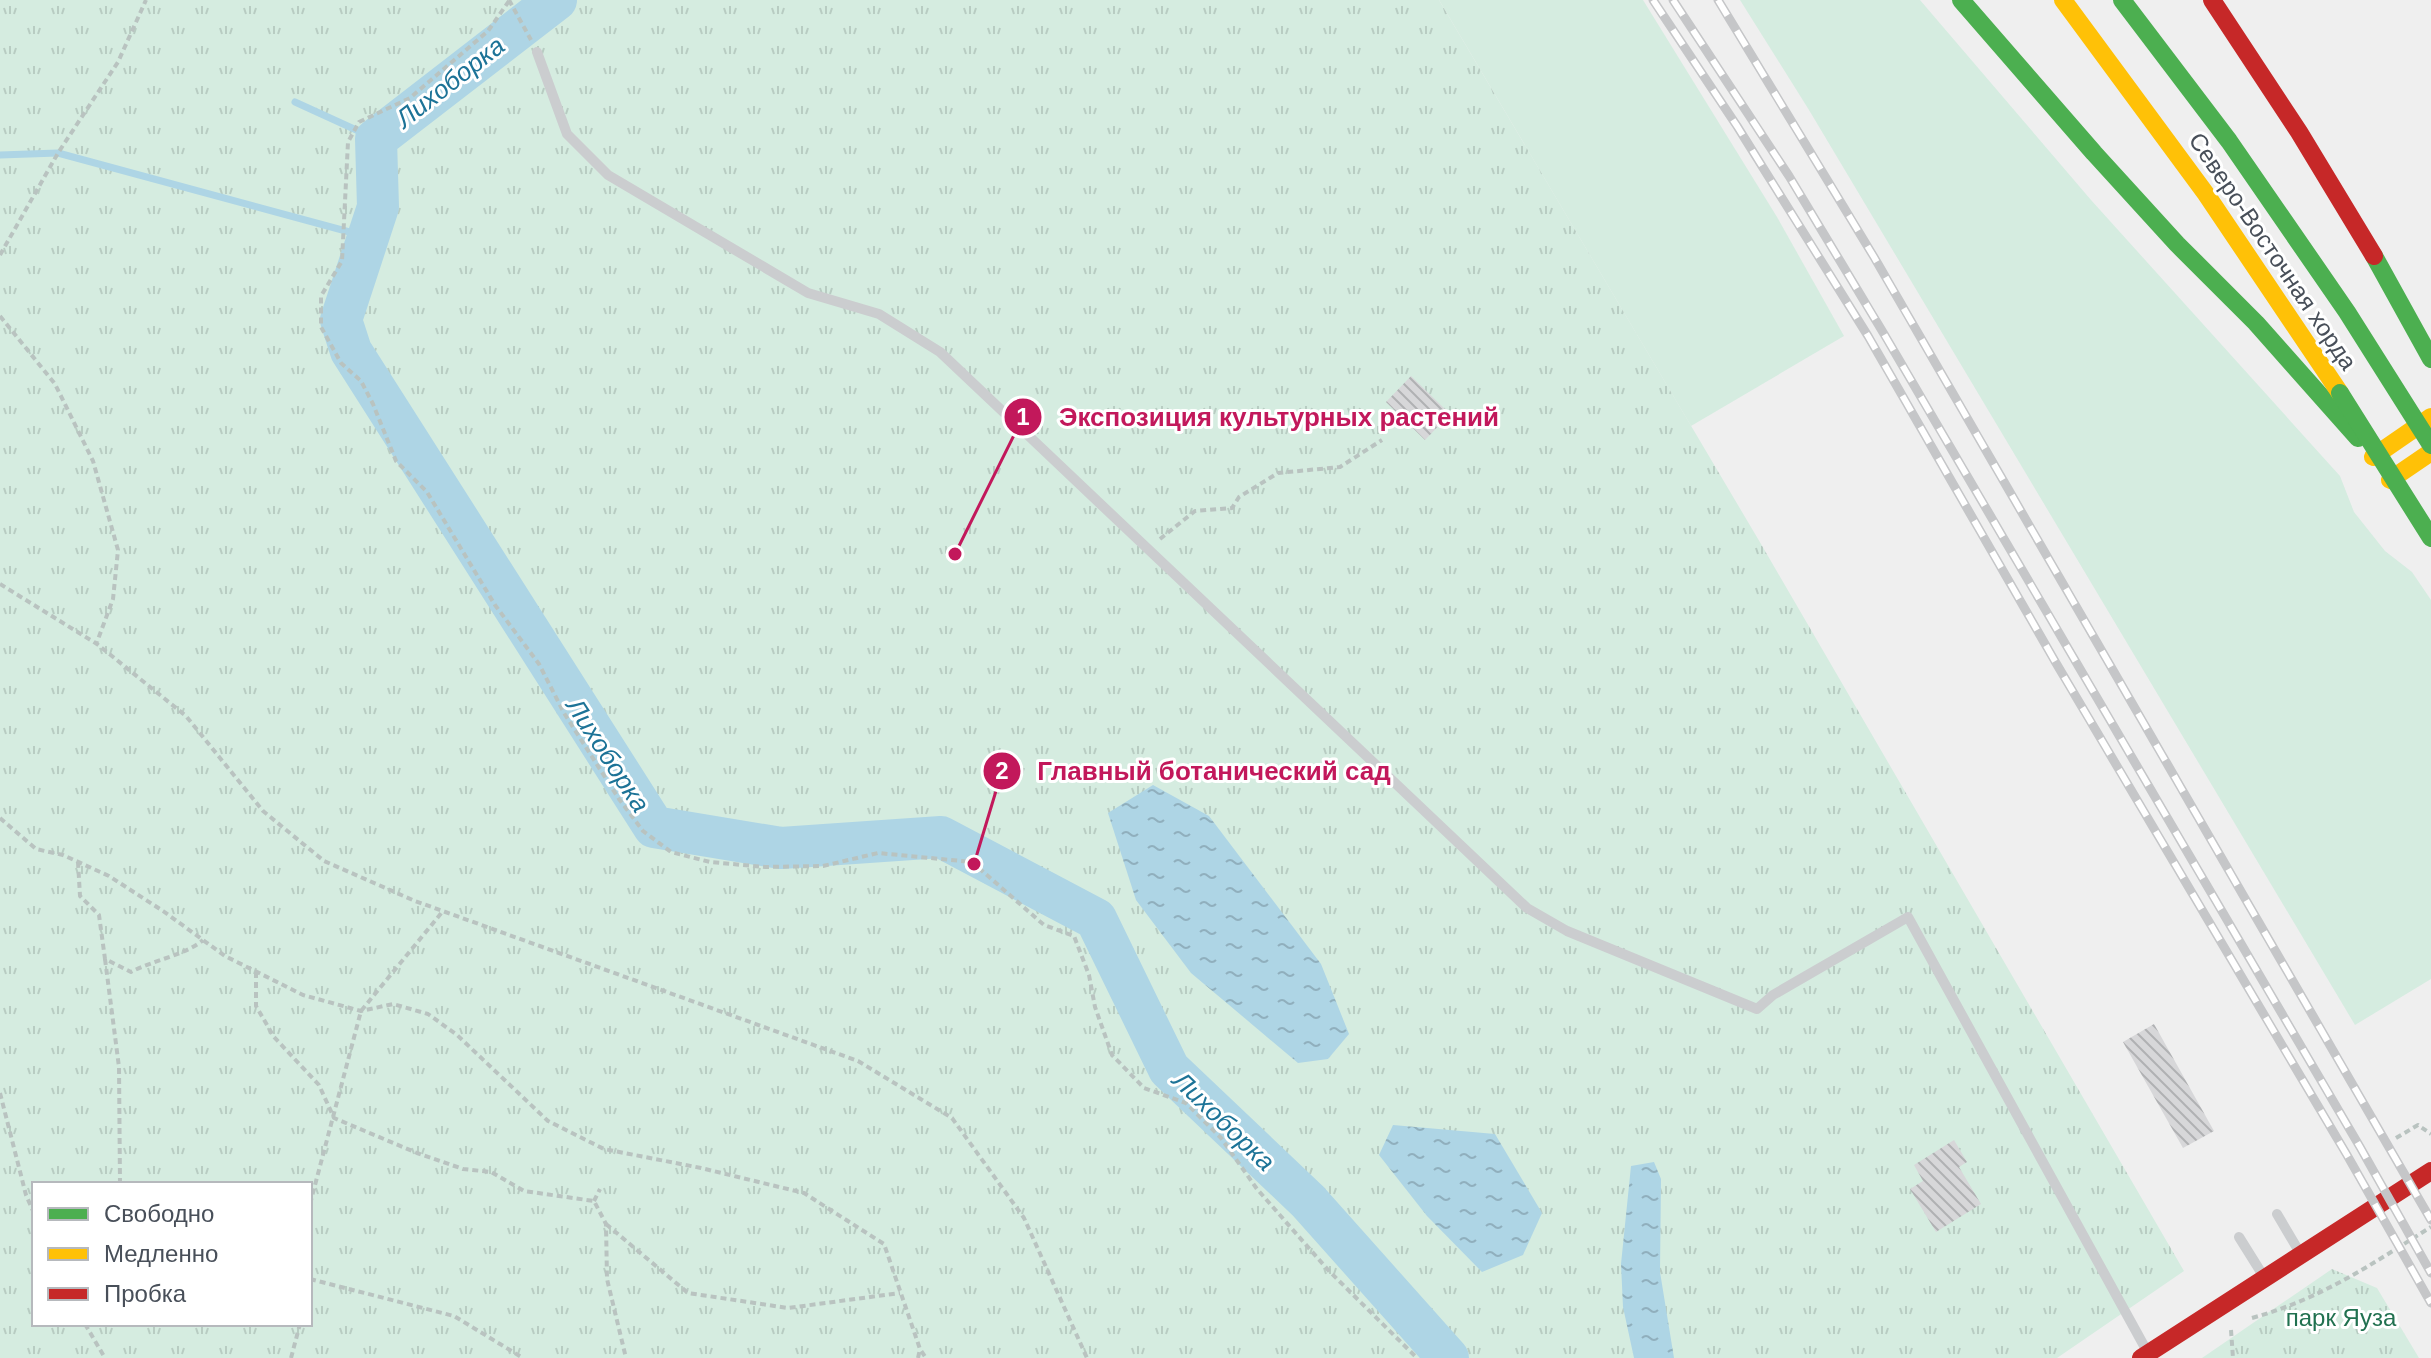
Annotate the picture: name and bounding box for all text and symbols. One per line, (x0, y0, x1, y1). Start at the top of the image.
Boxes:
water label: Лихоборка (388, 30, 510, 135)
street label: Северо-Восточная хорда (2183, 127, 2363, 375)
callout: Экспозиция культурных растений (1003, 392, 1515, 442)
text: Экспозиция культурных растений (1059, 402, 1499, 432)
text: 1 (1016, 403, 1030, 430)
water label: Лихоборка (559, 691, 656, 818)
callout: Главный ботанический сад (982, 746, 1407, 796)
text: Главный ботанический сад (1037, 756, 1391, 786)
text: 2 (995, 757, 1009, 784)
water label: Лихоборка (1165, 1064, 1281, 1177)
legend (32, 1182, 312, 1326)
text: Свободно (104, 1200, 214, 1227)
text: Медленно (104, 1240, 218, 1267)
text: Пробка (104, 1280, 187, 1307)
park label: парк Яуза (2286, 1304, 2397, 1331)

